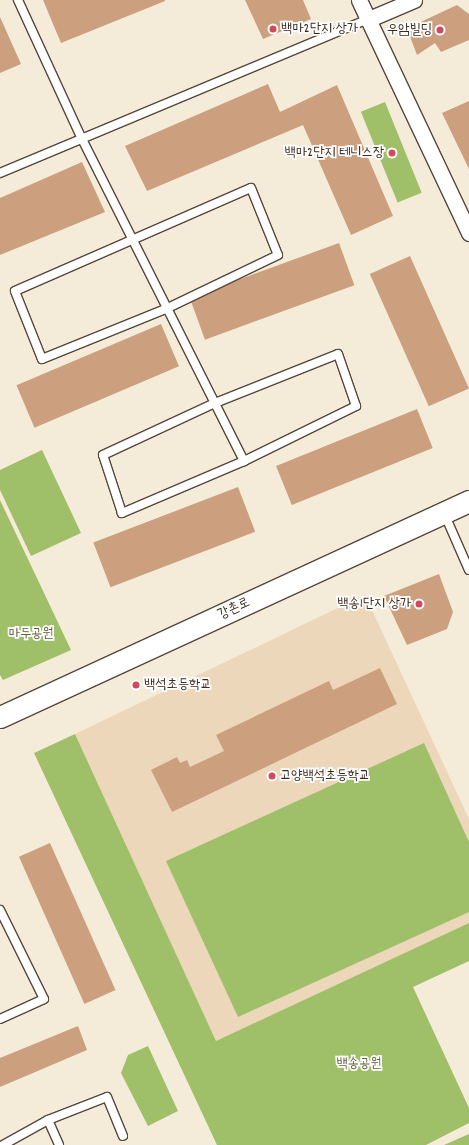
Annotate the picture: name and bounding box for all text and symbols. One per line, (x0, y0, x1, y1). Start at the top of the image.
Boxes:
place label: 백마2단지 상가 (281, 21, 358, 37)
place label: 우암빌딩 (387, 22, 432, 38)
marker: 백마2단지 상가 (268, 24, 278, 34)
marker: 우암빌딩 (435, 25, 445, 35)
place label: 백마2단지 테니스장 (285, 145, 384, 161)
marker: 백마2단지 테니스장 (387, 148, 397, 158)
street label: 강촌로 (215, 594, 253, 624)
place label: 백송1단지 상가 (337, 596, 411, 612)
marker: 백송1단지 상가 (414, 599, 424, 609)
park label: 마두공원 (8, 626, 54, 642)
place label: 백석초등학교 (144, 677, 212, 693)
marker: 백석초등학교 (131, 680, 141, 690)
place label: 고양백석초등학교 (280, 768, 370, 784)
marker: 고양백석초등학교 (267, 771, 277, 781)
park label: 백송공원 (336, 1056, 382, 1072)

